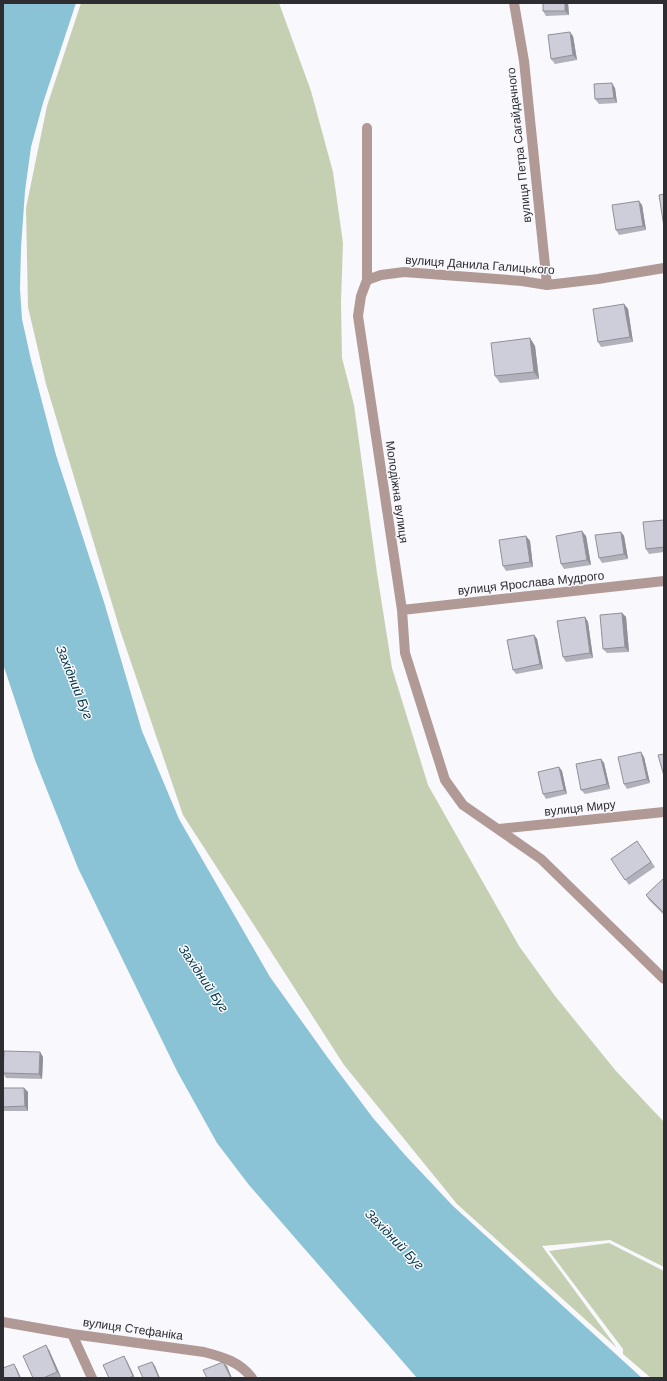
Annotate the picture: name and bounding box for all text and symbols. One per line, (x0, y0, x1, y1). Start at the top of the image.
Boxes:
street label: вулиця Петра Сагайдачного (504, 66, 534, 223)
street label: вулиця Данила Галицького (405, 253, 555, 277)
street label: Молодіжна вулиця (383, 440, 411, 544)
street label: вулиця Ярослава Мудрого (457, 568, 605, 598)
water label: Західний Буг (53, 643, 96, 722)
street label: вулиця Миру (544, 797, 616, 819)
water label: Західний Буг (176, 942, 232, 1015)
water label: Західний Буг (362, 1206, 428, 1273)
street label: вулиця Стефаніка (82, 1315, 184, 1343)

